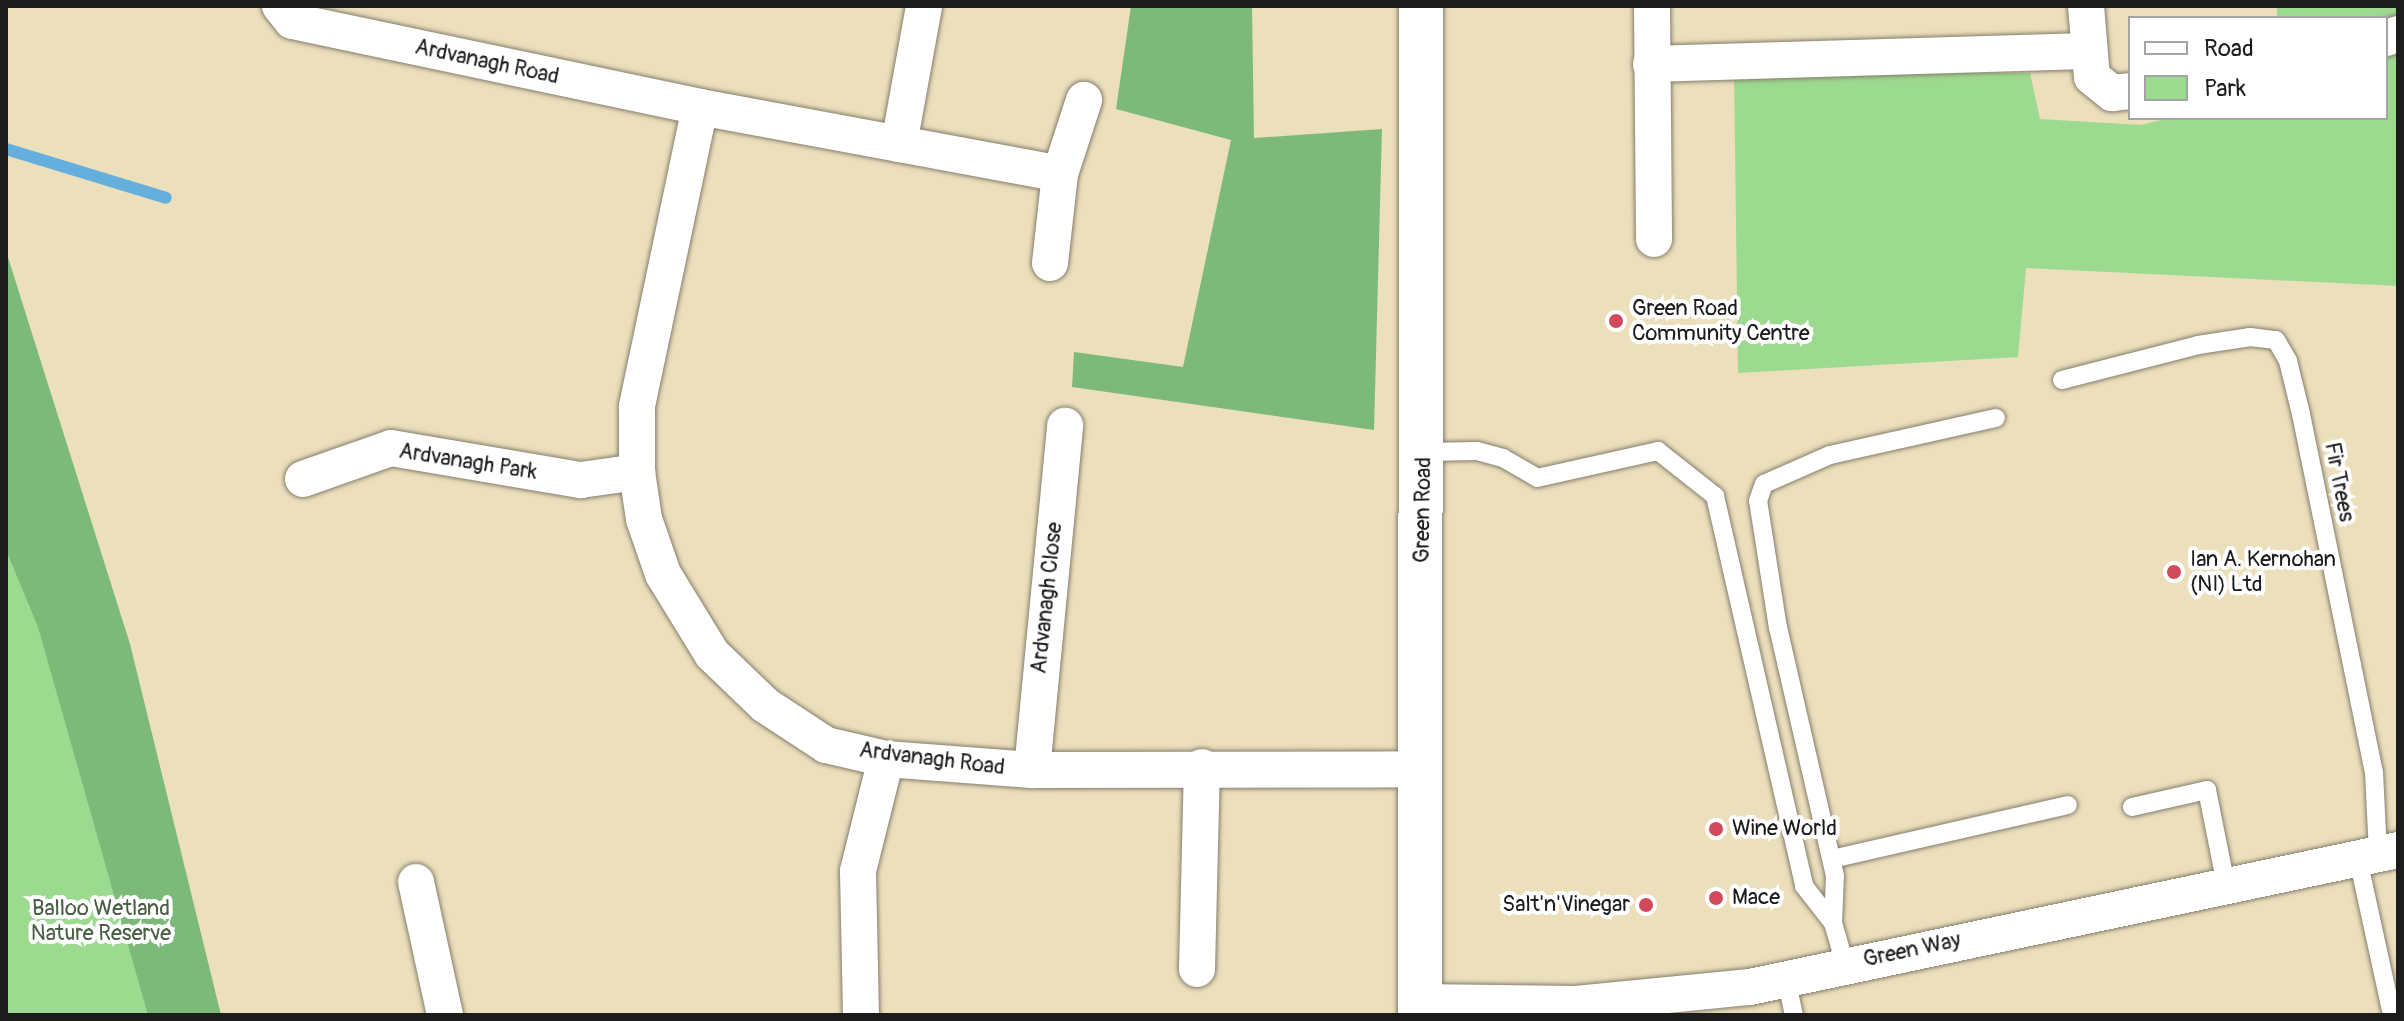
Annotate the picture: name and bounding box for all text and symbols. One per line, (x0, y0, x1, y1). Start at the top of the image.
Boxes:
legend (2128, 16, 2388, 120)
street label: Ardvanagh Road (413, 34, 561, 90)
text: Road (2204, 34, 2254, 63)
text: Park (2204, 74, 2246, 103)
place label: Green Road Community Centre (1632, 295, 1810, 346)
marker: Green Road Community Centre (1607, 312, 1625, 330)
street label: Ardvanagh Park (397, 438, 539, 486)
street label: Fir Trees (2318, 440, 2360, 524)
street label: Green Road (1409, 457, 1437, 563)
street label: Ardvanagh Close (1026, 521, 1068, 675)
place label: Ian A. Kernohan (NI) Ltd (2190, 546, 2336, 598)
marker: Ian A. Kernohan (NI) Ltd (2165, 563, 2183, 581)
street label: Ardvanagh Road (858, 737, 1006, 781)
place label: Wine World (1732, 816, 1837, 842)
marker: Wine World (1707, 820, 1725, 838)
place label: Mace (1732, 885, 1780, 911)
marker: Mace (1707, 889, 1725, 907)
place label: Salt'n'Vinegar (1502, 892, 1630, 918)
park label: Balloo Wetland Nature Reserve (31, 895, 171, 946)
marker: Salt'n'Vinegar (1637, 896, 1655, 914)
street label: Green Way (1861, 927, 1963, 973)

